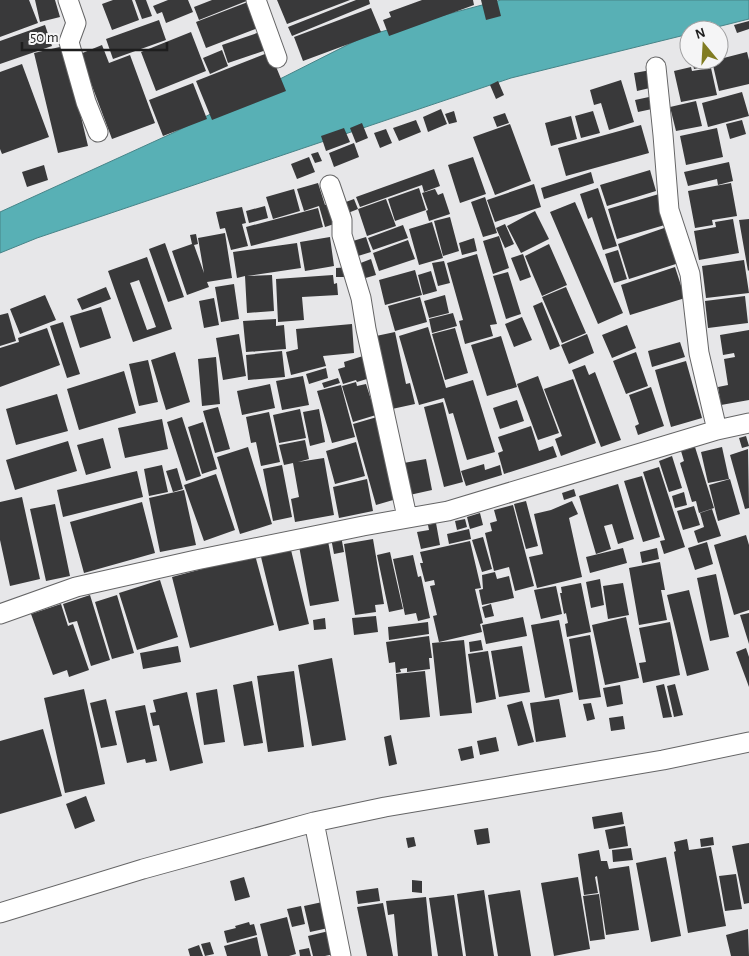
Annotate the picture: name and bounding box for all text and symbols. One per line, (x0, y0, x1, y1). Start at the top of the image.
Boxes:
scale bar (22, 20, 168, 52)
north arrow (679, 20, 729, 70)
text: N (693, 25, 707, 42)
text: 50 m (30, 30, 59, 45)

